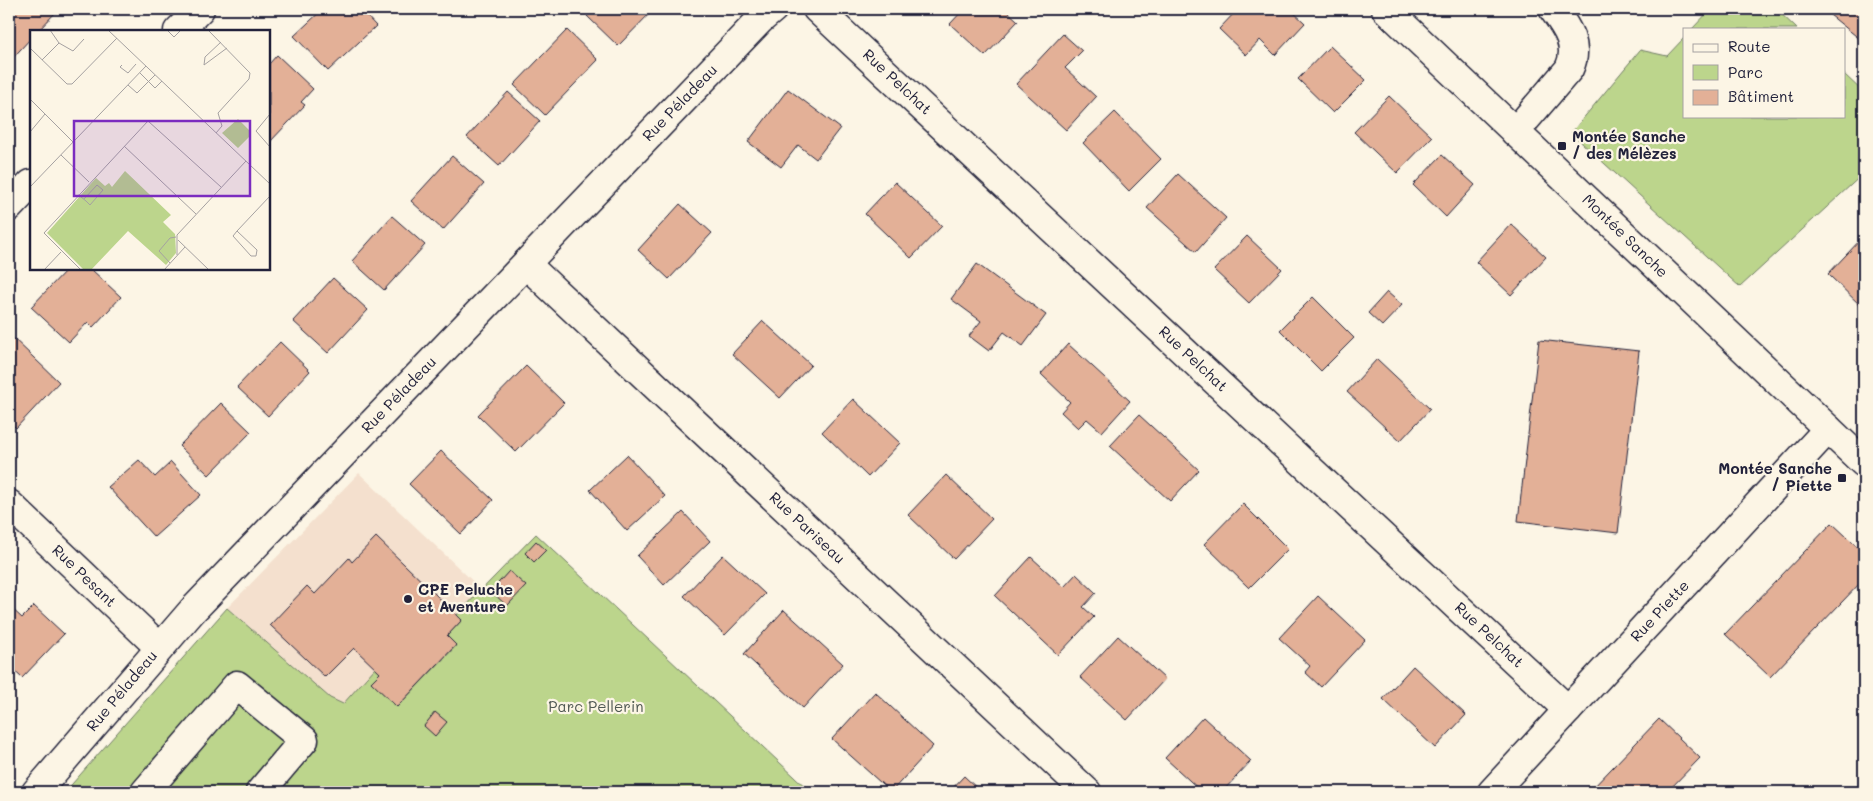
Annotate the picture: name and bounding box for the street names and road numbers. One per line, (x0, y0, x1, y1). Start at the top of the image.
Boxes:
street label: Rue Pelchat (859, 44, 936, 118)
street label: Rue Péladeau (637, 59, 721, 145)
street label: Montée Sanche (1579, 189, 1673, 281)
street label: Rue Pelchat (1155, 321, 1232, 395)
street label: Rue Péladeau (356, 351, 440, 437)
street label: Rue Pariseau (766, 487, 850, 568)
street label: Rue Pesant (48, 540, 121, 611)
street label: Rue Piette (1626, 575, 1693, 645)
street label: Rue Pelchat (1451, 597, 1528, 671)
street label: Rue Péladeau (81, 646, 161, 735)

